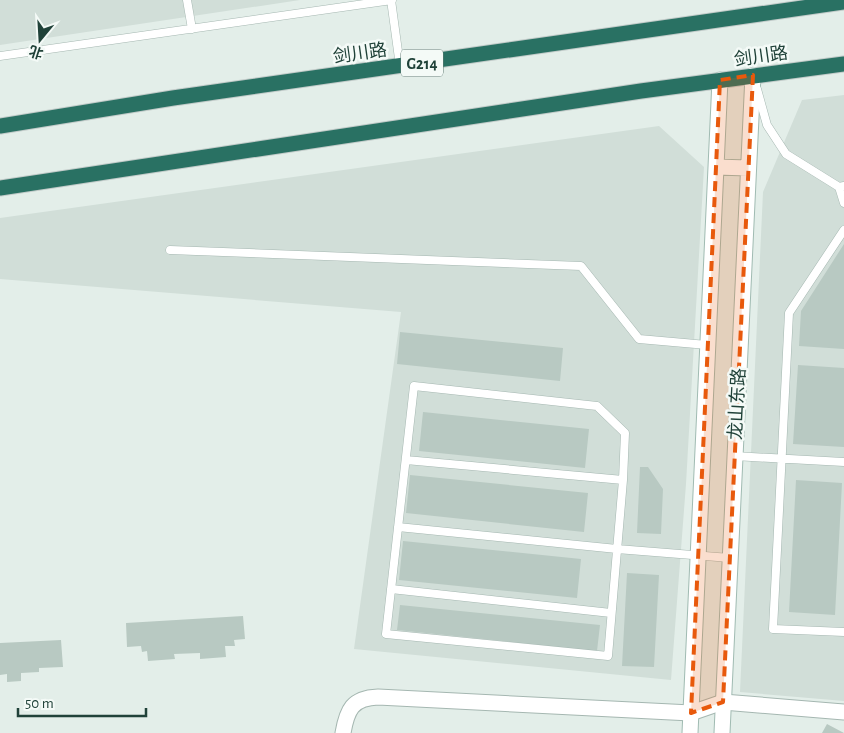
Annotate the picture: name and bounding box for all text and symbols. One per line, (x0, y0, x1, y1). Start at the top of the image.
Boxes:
north arrow (15, 15, 65, 65)
street label: 剑川路 (332, 39, 388, 67)
street label: 剑川路 (733, 42, 789, 70)
text: 北 (27, 43, 45, 61)
road number: G214 (401, 49, 443, 76)
street label: 龙山东路 (725, 368, 749, 440)
scale bar (18, 686, 145, 718)
text: 50 m (25, 696, 54, 711)

